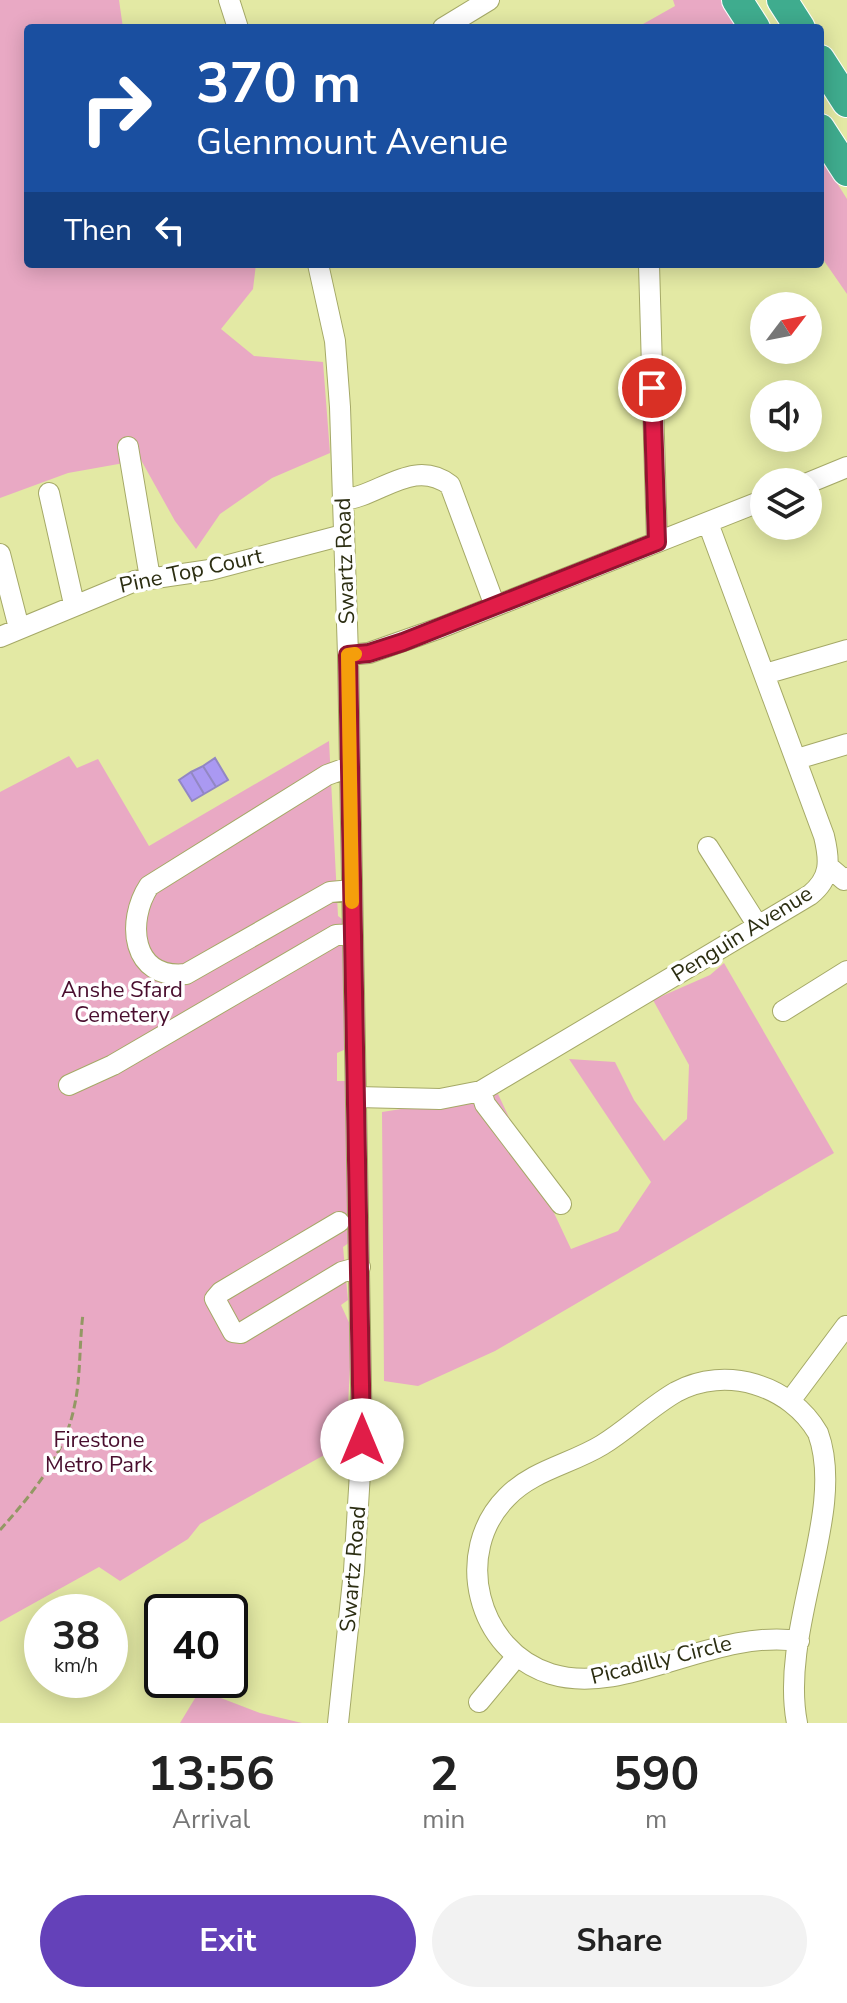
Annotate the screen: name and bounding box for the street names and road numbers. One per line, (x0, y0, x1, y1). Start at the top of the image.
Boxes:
street label: Swartz Road (328, 497, 362, 625)
street label: Pine Top Court (117, 541, 266, 601)
street label: Penguin Avenue (666, 879, 818, 989)
street label: Swartz Road (333, 1505, 373, 1633)
street label: Picadilly Circle (587, 1628, 735, 1692)

